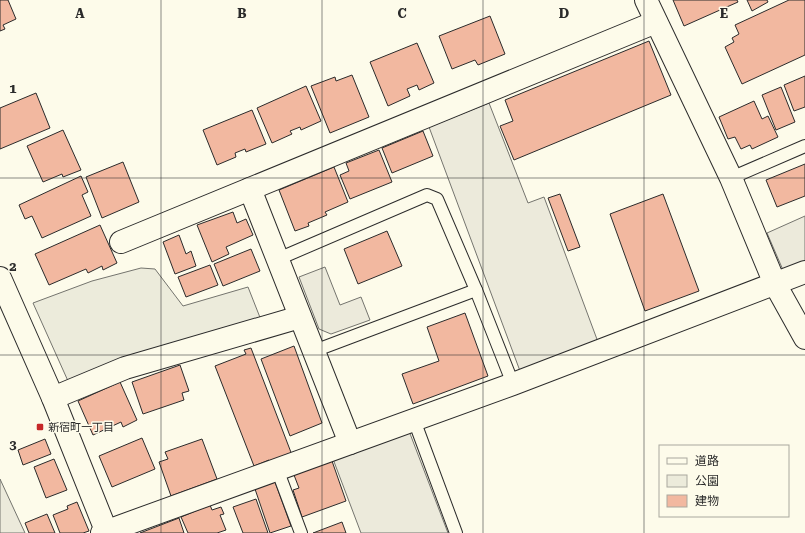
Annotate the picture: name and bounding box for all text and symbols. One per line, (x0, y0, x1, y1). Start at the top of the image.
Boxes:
text: A (75, 6, 85, 21)
text: B (237, 6, 247, 21)
text: C (397, 6, 407, 21)
text: D (559, 6, 569, 21)
text: E (720, 6, 728, 21)
text: 1 (9, 81, 17, 96)
text: 2 (9, 259, 17, 274)
place label: 新宿町一丁目 (48, 421, 114, 434)
marker: 新宿町一丁目 (35, 422, 45, 432)
text: 3 (9, 437, 17, 452)
legend (659, 445, 789, 517)
text: 道路 (695, 454, 719, 468)
text: 公園 (695, 474, 719, 488)
text: 建物 (695, 494, 719, 508)

